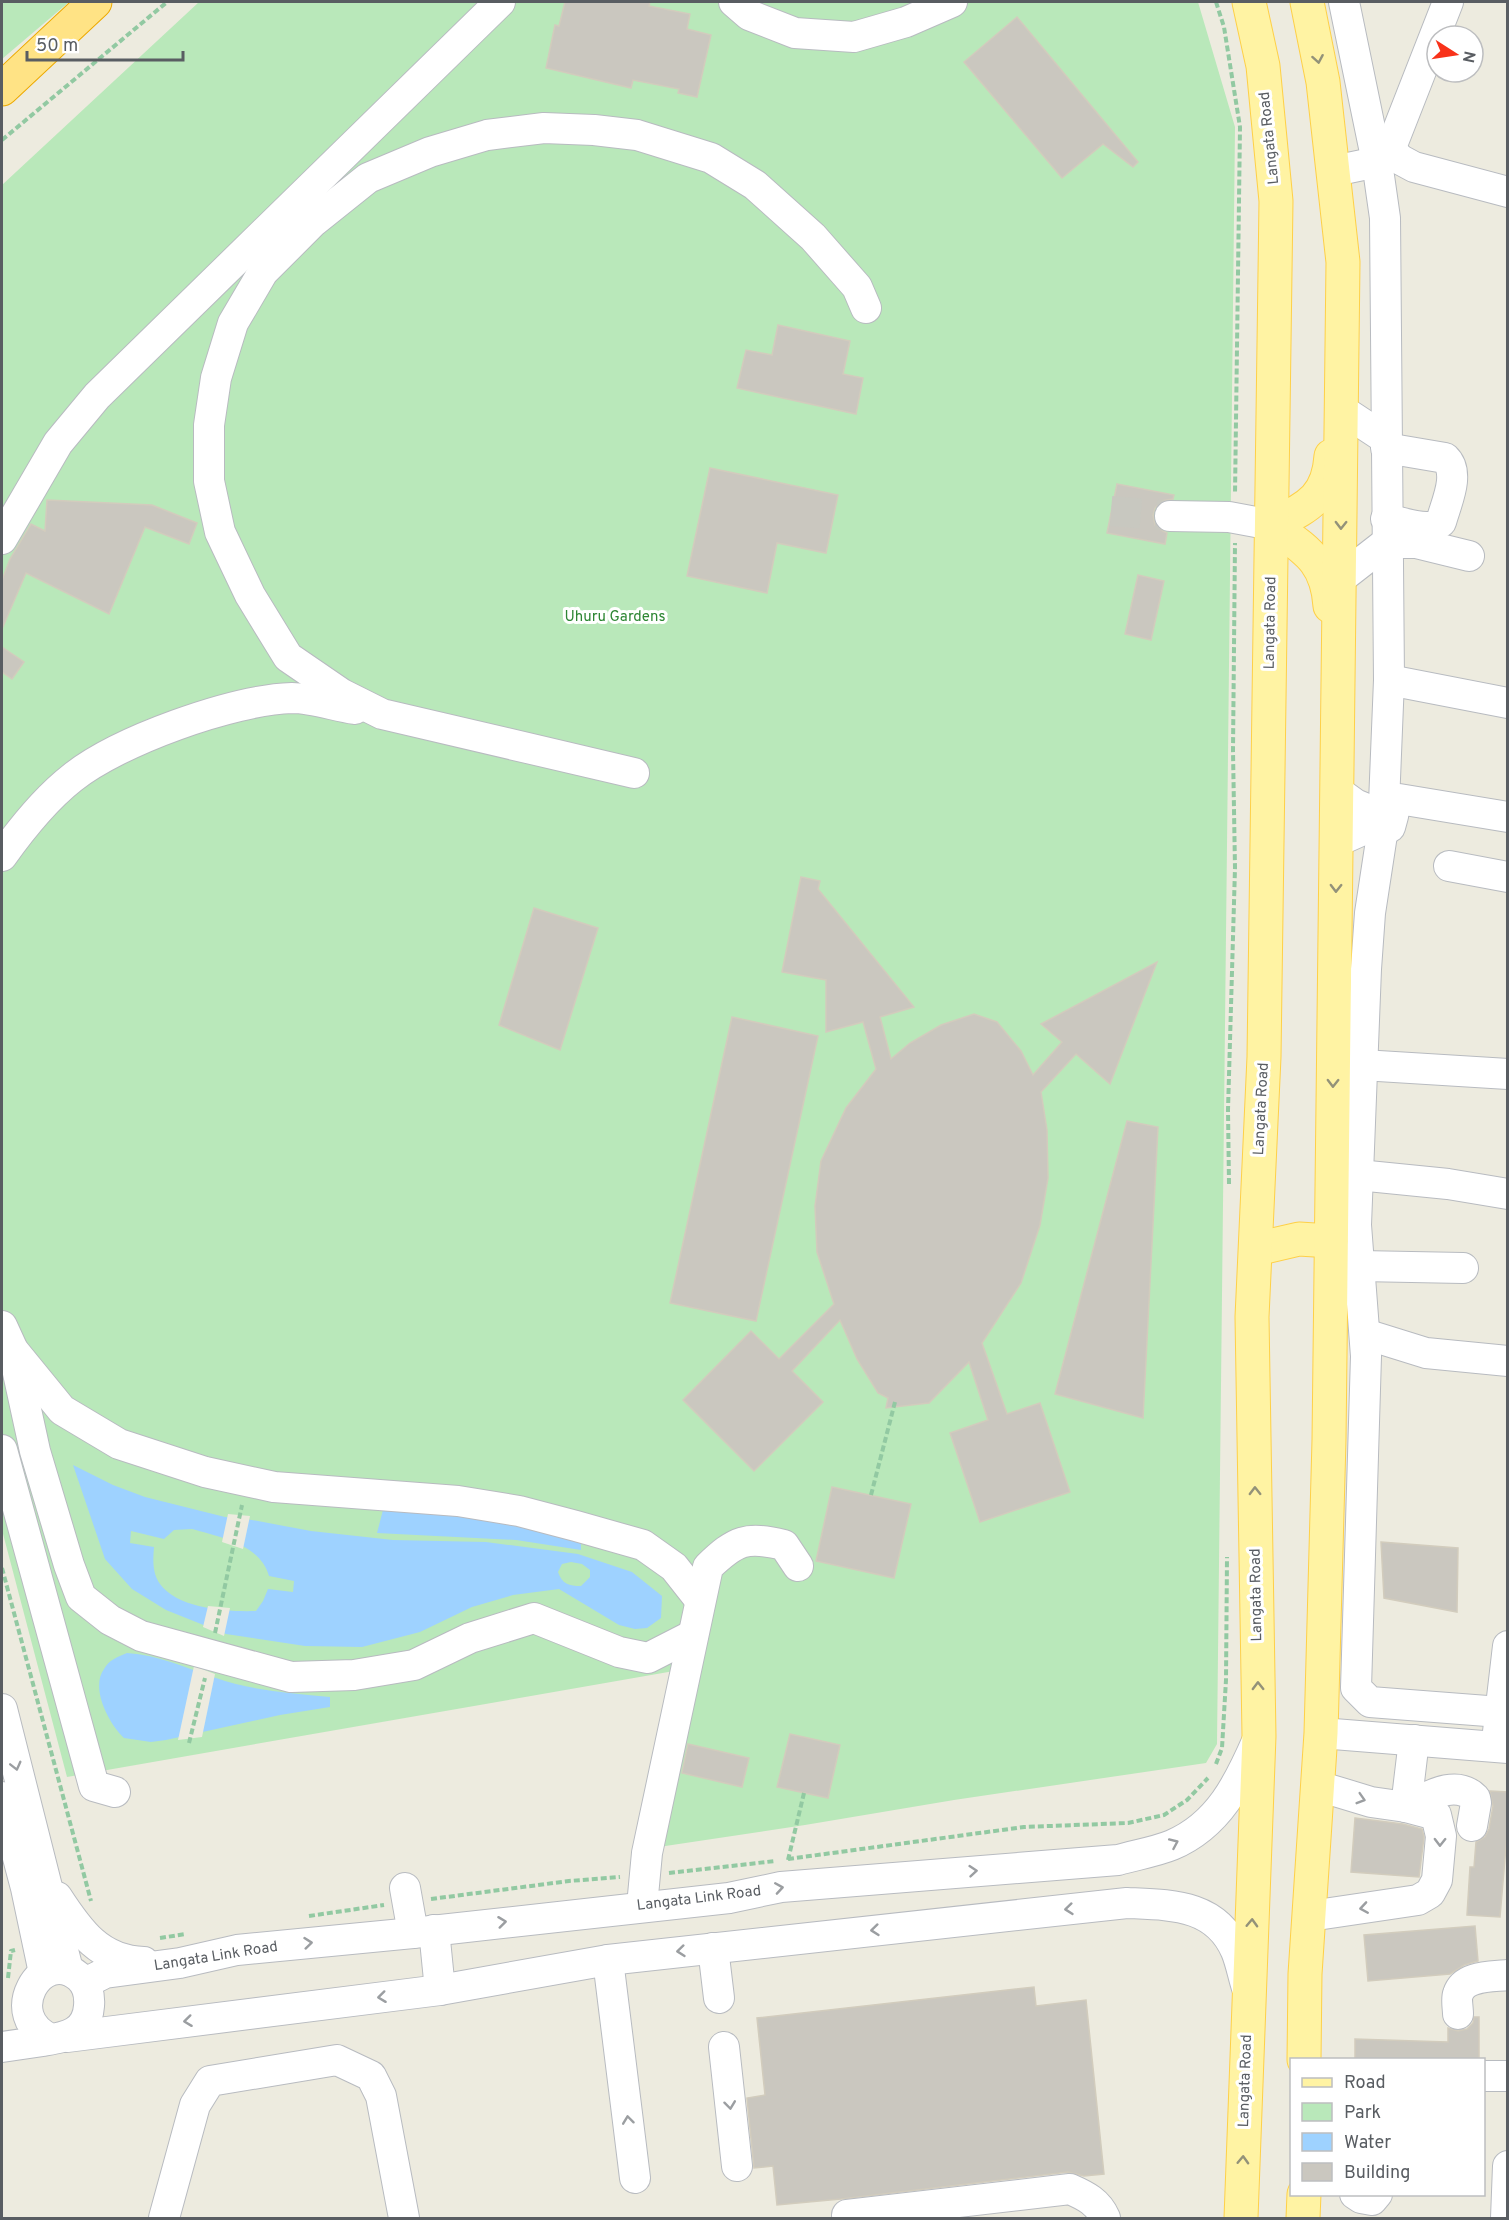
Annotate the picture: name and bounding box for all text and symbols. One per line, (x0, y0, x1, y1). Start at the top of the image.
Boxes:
scale bar (27, 24, 183, 62)
north arrow (1425, 24, 1485, 84)
text: 50 m (36, 35, 78, 58)
text: N (1457, 49, 1479, 64)
one-way arrow (1312, 54, 1324, 64)
street label: Langata Road (1256, 91, 1284, 185)
one-way arrow (1335, 521, 1347, 530)
street label: Langata Road (1261, 576, 1281, 670)
park label: Uhuru Gardens (565, 608, 665, 627)
one-way arrow (1330, 884, 1342, 893)
street label: Langata Road (1250, 1062, 1274, 1156)
one-way arrow (1327, 1079, 1340, 1088)
one-way arrow (1249, 1487, 1261, 1496)
street label: Langata Road (1247, 1548, 1267, 1642)
one-way arrow (1252, 1682, 1265, 1691)
one-way arrow (9, 1761, 22, 1771)
one-way arrow (1355, 1792, 1366, 1804)
one-way arrow (1434, 1837, 1446, 1846)
one-way arrow (1167, 1838, 1178, 1850)
one-way arrow (969, 1865, 978, 1878)
street label: Langata Link Road (636, 1882, 762, 1916)
one-way arrow (774, 1883, 783, 1895)
one-way arrow (1359, 1901, 1369, 1914)
one-way arrow (1065, 1902, 1074, 1915)
one-way arrow (498, 1917, 507, 1929)
one-way arrow (1246, 1919, 1259, 1928)
one-way arrow (871, 1923, 880, 1936)
one-way arrow (304, 1937, 313, 1950)
street label: Langata Link Road (153, 1938, 279, 1976)
one-way arrow (677, 1945, 686, 1957)
one-way arrow (377, 1990, 387, 2003)
one-way arrow (184, 2014, 193, 2027)
street label: Langata Road (1235, 2034, 1257, 2128)
legend (1290, 2058, 1485, 2196)
text: Road (1344, 2072, 1386, 2095)
one-way arrow (723, 2101, 736, 2110)
text: Park (1344, 2102, 1381, 2125)
one-way arrow (622, 2115, 635, 2124)
text: Water (1344, 2132, 1391, 2155)
one-way arrow (1237, 2156, 1250, 2165)
text: Building (1344, 2162, 1410, 2185)

